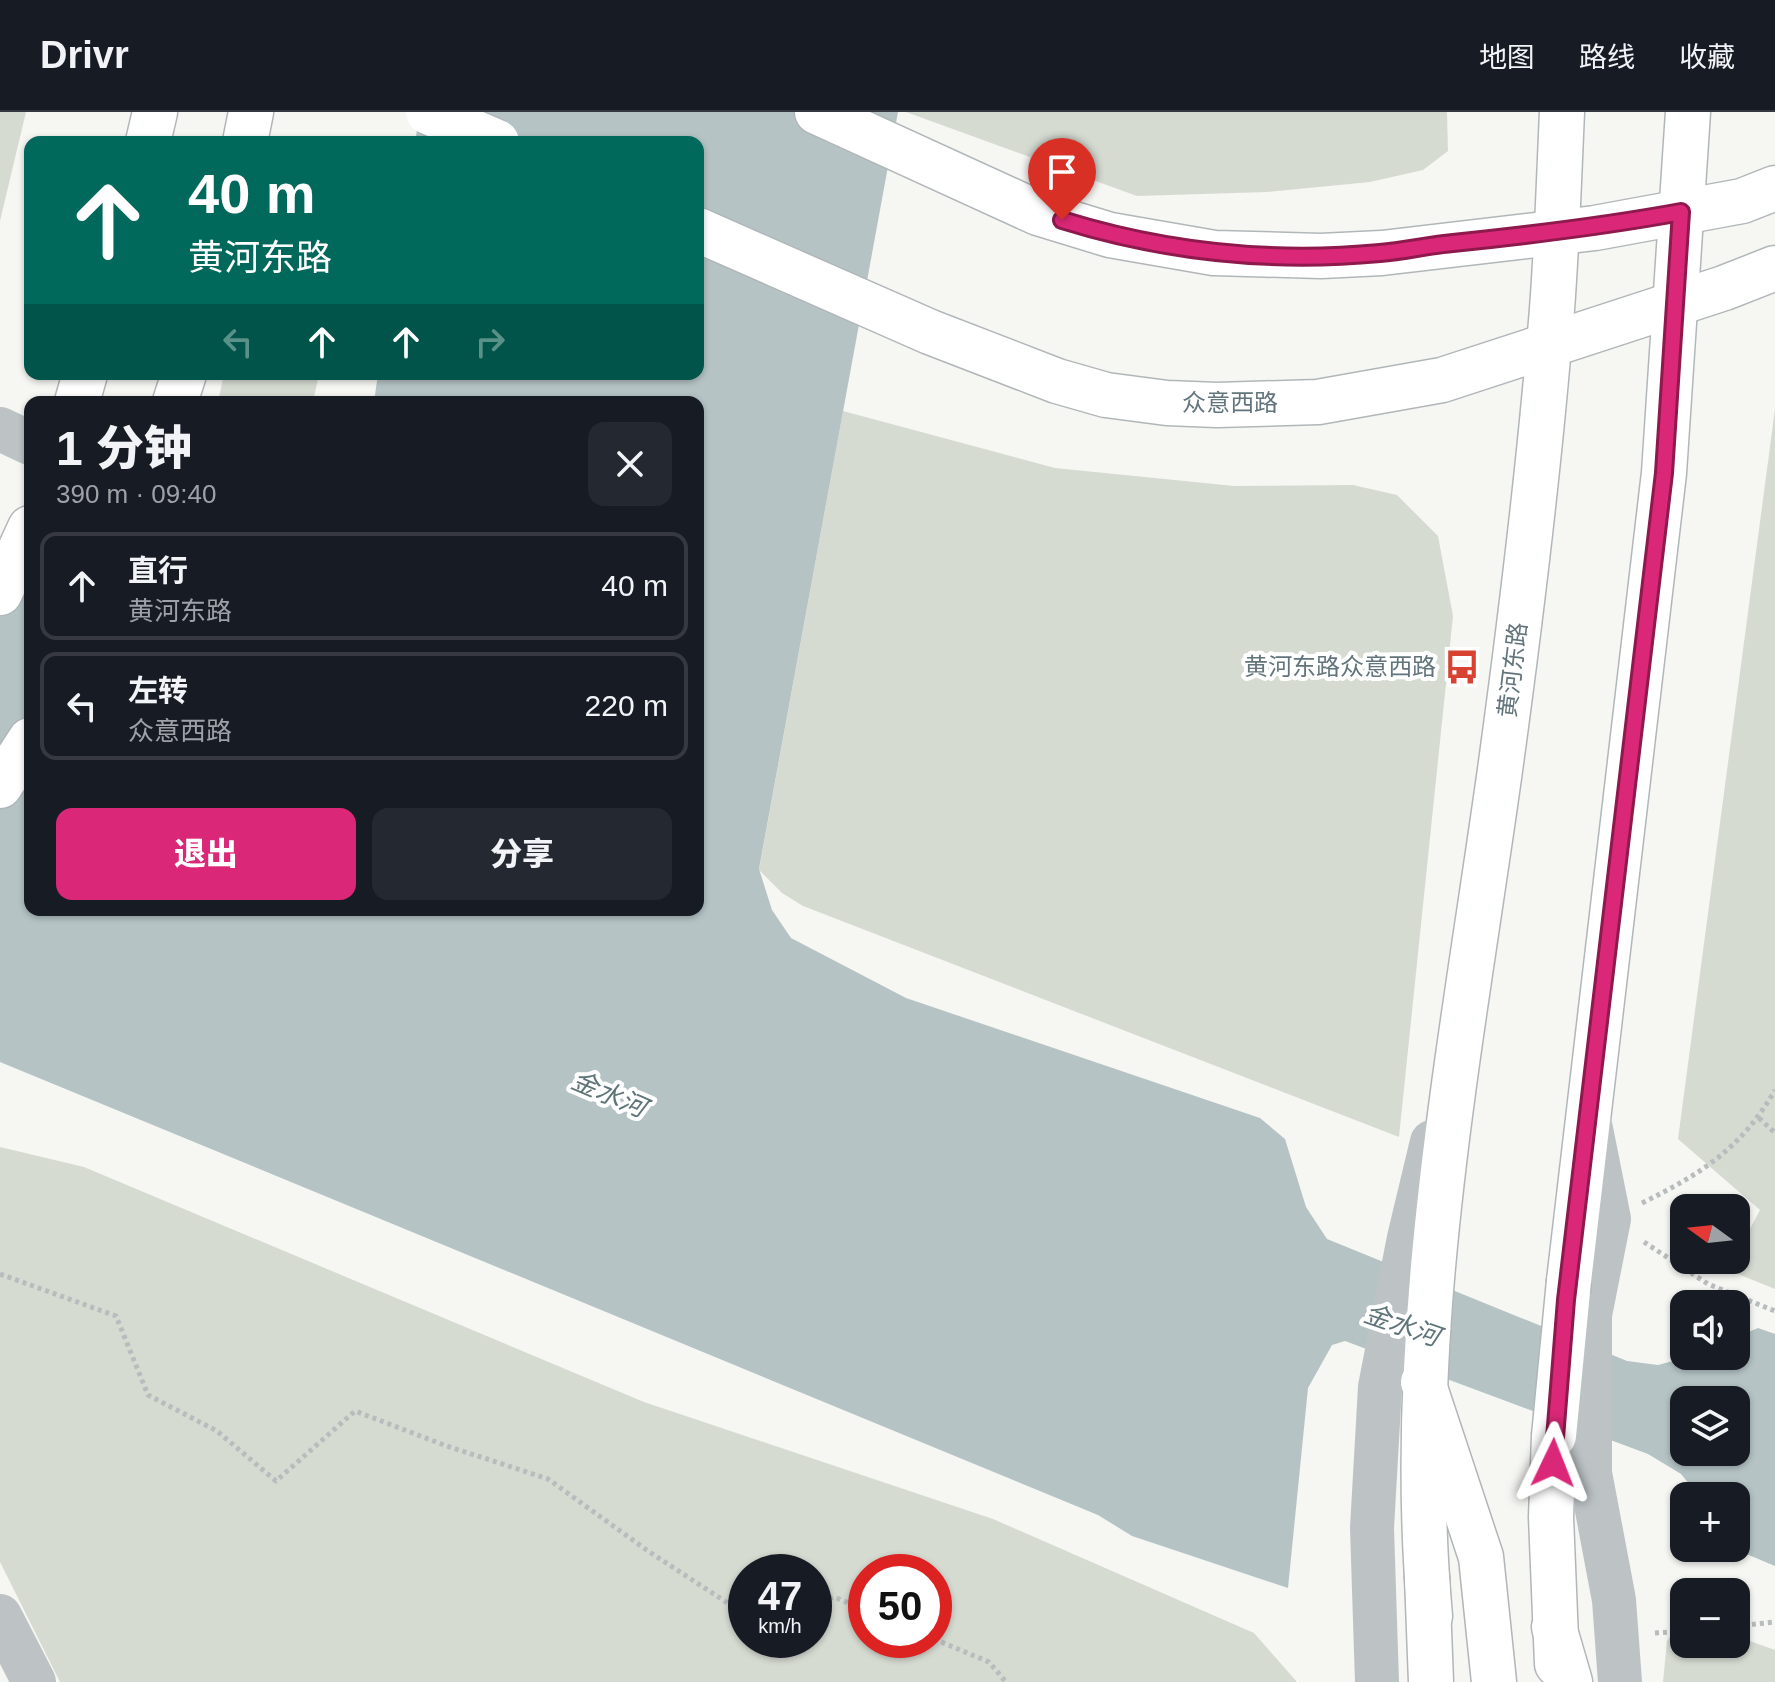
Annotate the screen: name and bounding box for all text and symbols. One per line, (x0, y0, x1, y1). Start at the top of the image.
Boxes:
text: Drivr (40, 34, 129, 76)
text: 地图 (1479, 42, 1535, 73)
text: 路线 (1579, 42, 1635, 73)
text: 收藏 (1679, 42, 1735, 73)
pin (1028, 138, 1096, 220)
icon: arrive (1040, 150, 1084, 194)
text: 40 m (188, 162, 316, 225)
icon: ahead (56, 168, 160, 272)
text: 黄河东路 (188, 237, 332, 278)
icon: left (216, 320, 260, 364)
icon: ahead (300, 320, 344, 364)
icon: ahead (384, 320, 428, 364)
icon: right (468, 320, 512, 364)
street label: 众意西路 (1182, 389, 1278, 416)
text: 1 分钟 (56, 422, 192, 475)
button: close (588, 422, 672, 506)
text: 390 m · 09:40 (56, 479, 216, 509)
text: 直行 (128, 554, 188, 587)
icon: ahead (60, 564, 104, 608)
text: 40 m (601, 569, 668, 602)
text: 黄河东路 (128, 596, 232, 626)
street label: 黄河东路 (1493, 621, 1532, 719)
bus stop icon: 黄河东路众意西路 (1443, 648, 1481, 686)
place label: 黄河东路众意西路 (1244, 653, 1436, 680)
text: 左转 (128, 674, 188, 707)
icon: left (60, 684, 104, 728)
text: 220 m (585, 689, 668, 722)
text: 众意西路 (128, 716, 232, 746)
button: 退出 (56, 808, 356, 900)
button: 分享 (372, 808, 672, 900)
water label: 金水河 (567, 1065, 655, 1125)
north arrow (1670, 1194, 1750, 1274)
map controls (1670, 1194, 1750, 1658)
button: sound (1670, 1290, 1750, 1370)
water label: 金水河 (1360, 1298, 1448, 1354)
button: layers (1670, 1386, 1750, 1466)
position arrow (1511, 1421, 1595, 1505)
button: + (1670, 1482, 1750, 1562)
speed limit sign: 50 (848, 1554, 952, 1658)
text: 47 (758, 1574, 802, 1618)
button: − (1670, 1578, 1750, 1658)
text: km/h (758, 1615, 802, 1637)

